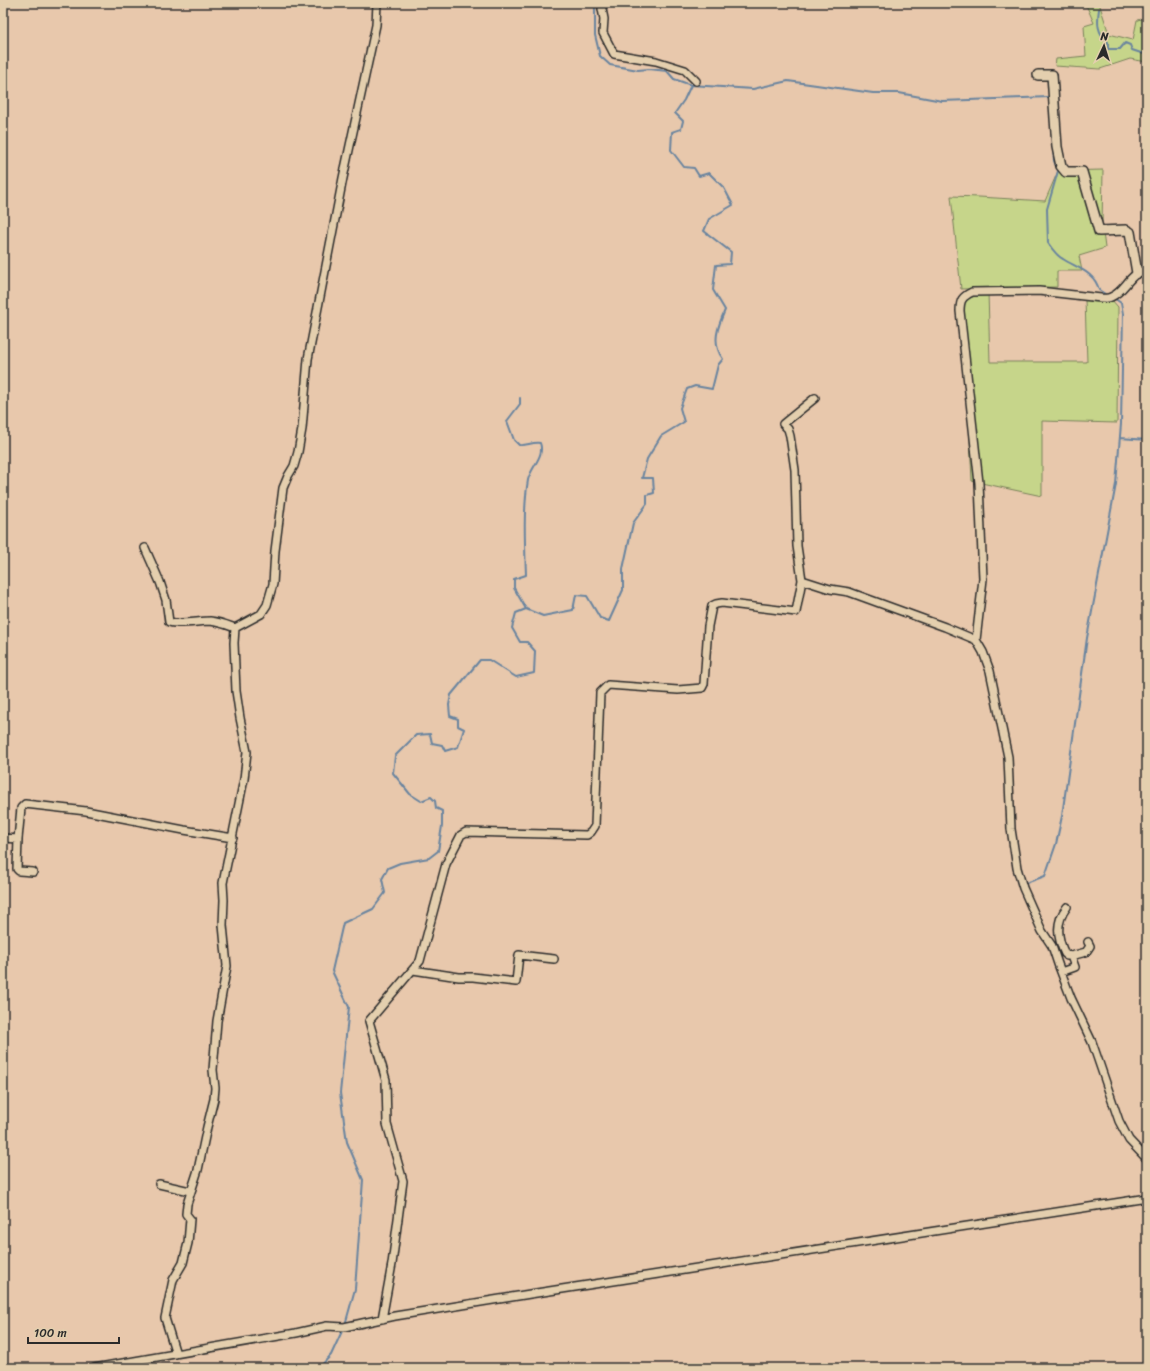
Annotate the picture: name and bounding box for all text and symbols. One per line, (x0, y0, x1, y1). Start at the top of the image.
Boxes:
north arrow (1084, 26, 1124, 66)
text: N (1099, 27, 1110, 46)
scale bar (28, 1319, 119, 1345)
text: 100 m (34, 1322, 67, 1344)

